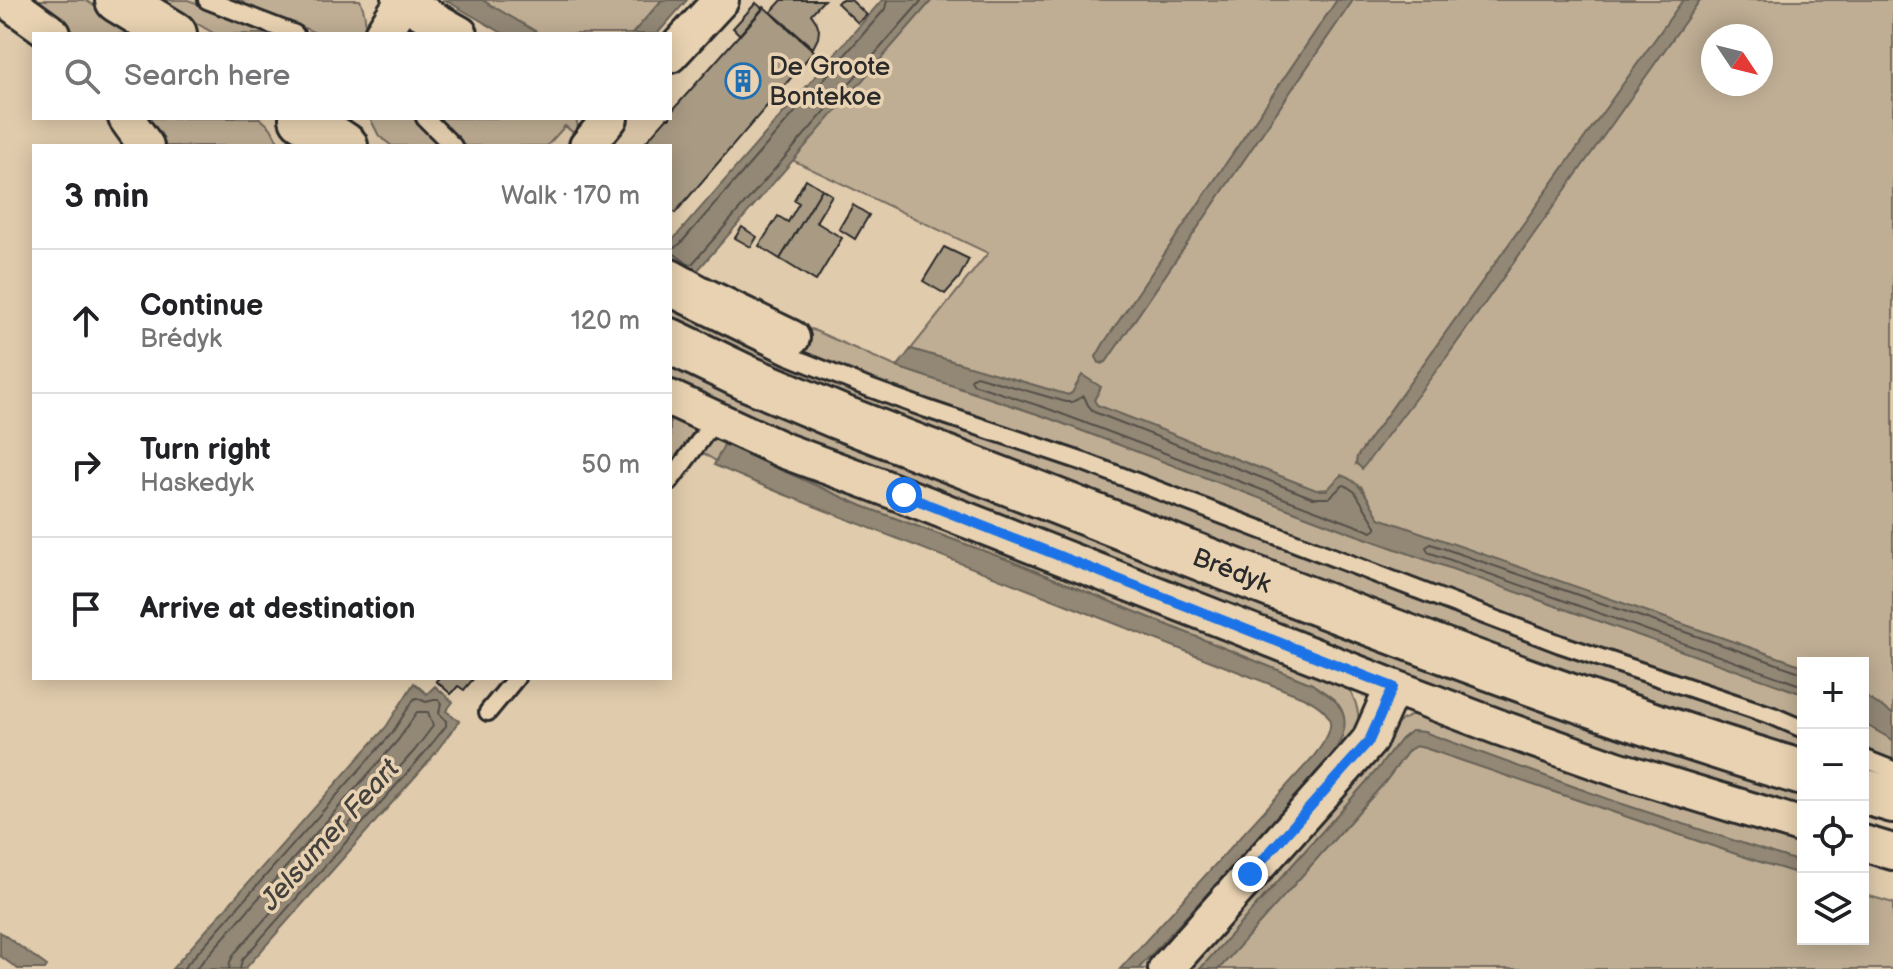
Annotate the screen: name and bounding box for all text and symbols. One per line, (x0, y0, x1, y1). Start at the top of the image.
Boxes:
north arrow (1701, 24, 1773, 96)
search box (32, 32, 672, 120)
place label: De Groote Bontekoe (769, 52, 890, 113)
icon: search (60, 54, 104, 98)
text: Search here (124, 58, 290, 94)
building icon: De Groote Bontekoe (724, 62, 762, 100)
text: 3 min (64, 176, 149, 217)
text: Walk · 170 m (501, 181, 640, 212)
text: Continue (140, 288, 263, 324)
icon: ahead (64, 299, 108, 343)
text: 120 m (571, 306, 640, 337)
text: Brédyk (140, 324, 222, 355)
text: Turn right (140, 432, 271, 468)
icon: right (64, 443, 108, 487)
text: 50 m (581, 450, 640, 481)
text: Haskedyk (140, 468, 254, 499)
route start (886, 477, 922, 513)
street label: Brédyk (1188, 542, 1275, 601)
icon: arrive (64, 587, 108, 631)
text: Arrive at destination (140, 591, 416, 627)
map controls (1797, 657, 1869, 945)
button: + (1797, 657, 1869, 729)
button: − (1797, 729, 1869, 801)
water label: Jelsumer Feart (253, 752, 407, 918)
button: locate (1797, 801, 1869, 873)
route end (1232, 856, 1268, 892)
button: layers (1797, 873, 1869, 945)

